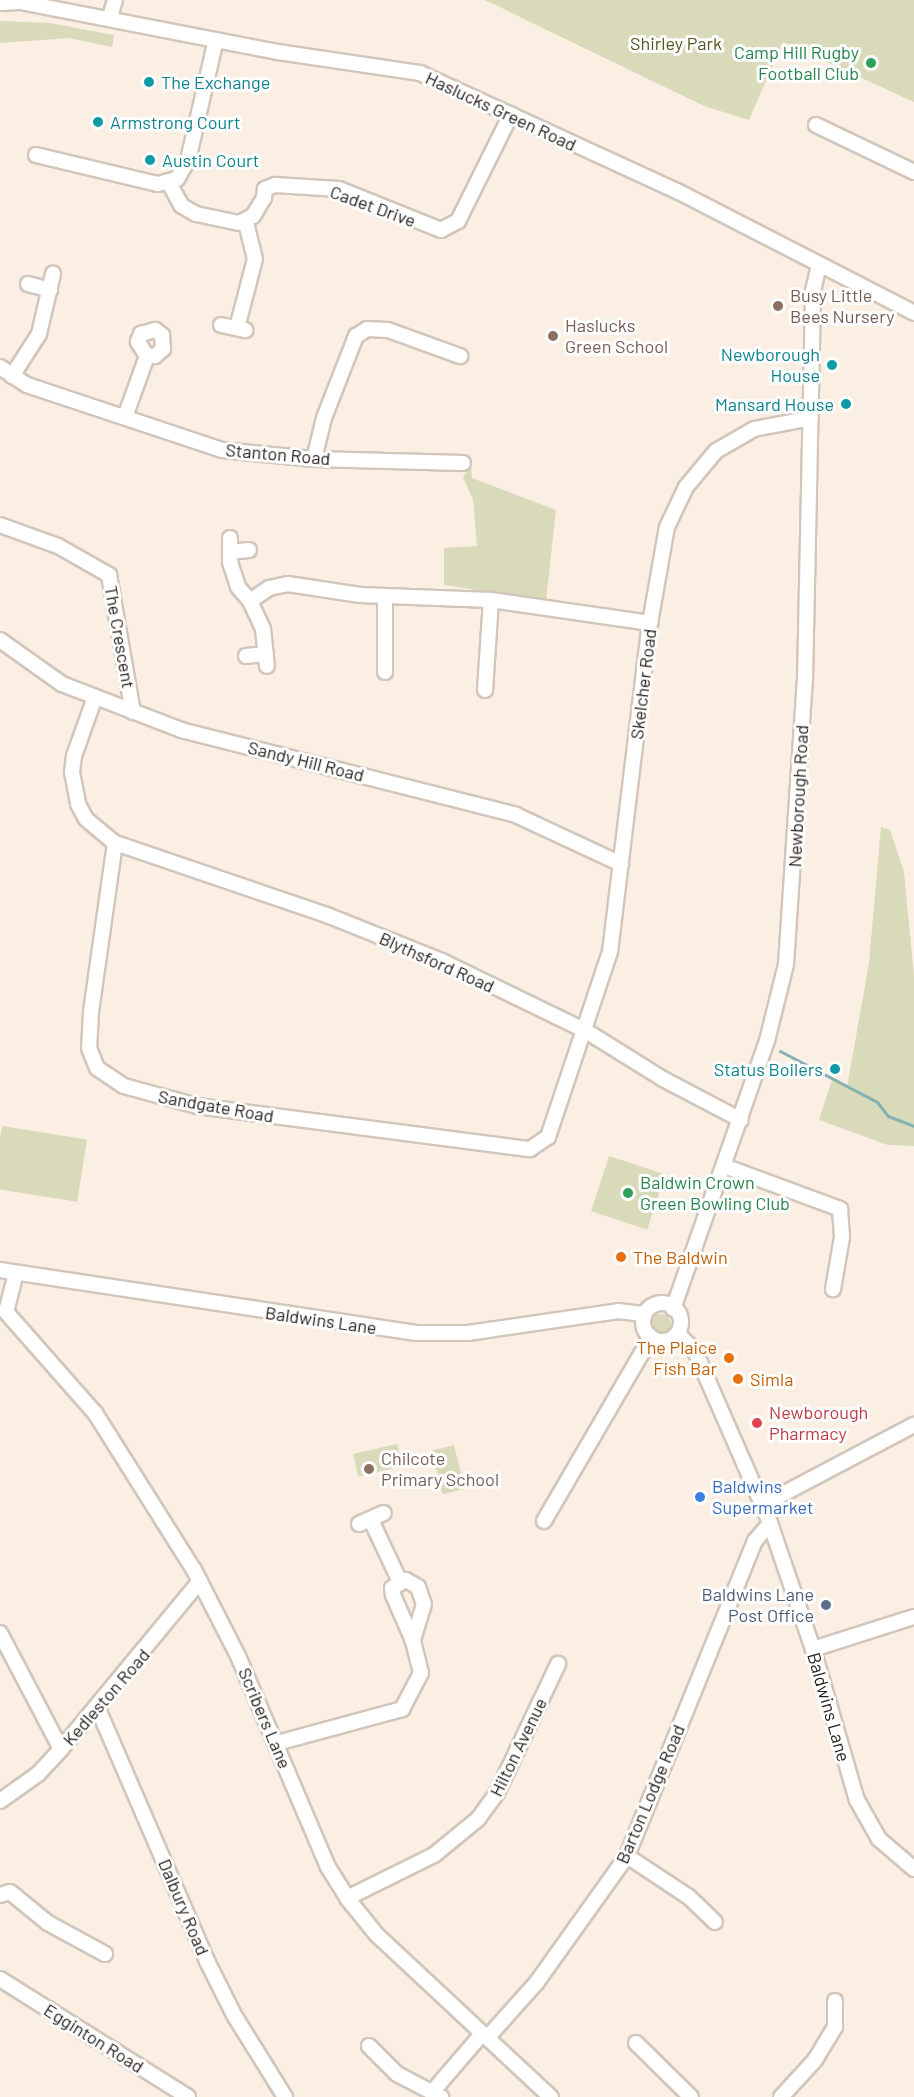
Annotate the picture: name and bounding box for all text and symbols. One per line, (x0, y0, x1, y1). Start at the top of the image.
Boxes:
park label: Shirley Park (630, 32, 722, 54)
place label: Camp Hill Rugby Football Club (734, 42, 859, 84)
marker: Camp Hill Rugby Football Club (864, 56, 878, 70)
street label: Haslucks Green Road (422, 67, 580, 155)
place label: The Exchange (161, 71, 270, 93)
marker: The Exchange (142, 75, 156, 89)
place label: Armstrong Court (110, 111, 240, 133)
marker: Armstrong Court (91, 115, 105, 129)
place label: Austin Court (162, 149, 259, 171)
marker: Austin Court (143, 153, 157, 167)
street label: Cadet Drive (327, 181, 419, 231)
place label: Busy Little Bees Nursery (790, 285, 894, 328)
marker: Busy Little Bees Nursery (771, 299, 785, 313)
place label: Haslucks Green School (565, 315, 668, 358)
marker: Haslucks Green School (546, 329, 560, 343)
place label: Newborough House (721, 344, 820, 386)
marker: Newborough House (825, 358, 839, 372)
place label: Mansard House (715, 393, 834, 415)
marker: Mansard House (839, 397, 853, 411)
street label: Stanton Road (225, 439, 331, 469)
street label: The Crescent (100, 584, 140, 690)
street label: Skelcher Road (625, 627, 661, 741)
street label: Newborough Road (783, 724, 813, 868)
street label: Sandy Hill Road (246, 736, 366, 786)
street label: Blythsford Road (376, 927, 498, 997)
place label: Status Boilers (714, 1058, 823, 1080)
marker: Status Boilers (828, 1062, 842, 1076)
street label: Sandgate Road (156, 1085, 276, 1127)
place label: Baldwin Crown Green Bowling Club (640, 1172, 790, 1214)
marker: Baldwin Crown Green Bowling Club (621, 1186, 635, 1200)
place label: The Baldwin (633, 1246, 728, 1268)
marker: The Baldwin (614, 1250, 628, 1264)
street label: Baldwins Lane (264, 1301, 378, 1339)
place label: The Plaice Fish Bar (637, 1337, 717, 1380)
marker: The Plaice Fish Bar (722, 1351, 736, 1365)
place label: Simla (750, 1368, 793, 1390)
marker: Simla (731, 1372, 745, 1386)
place label: Newborough Pharmacy (769, 1402, 868, 1444)
marker: Newborough Pharmacy (750, 1416, 764, 1430)
place label: Chilcote Primary School (381, 1448, 499, 1490)
marker: Chilcote Primary School (362, 1462, 376, 1476)
place label: Baldwins Supermarket (712, 1476, 813, 1518)
marker: Baldwins Supermarket (693, 1490, 707, 1504)
place label: Baldwins Lane Post Office (702, 1584, 814, 1626)
marker: Baldwins Lane Post Office (819, 1598, 833, 1612)
street label: Kedleston Road (58, 1644, 154, 1750)
street label: Baldwins Lane (803, 1650, 855, 1764)
street label: Scribers Lane (234, 1664, 296, 1772)
street label: Hilton Avenue (485, 1694, 551, 1800)
street label: Barton Lodge Road (611, 1721, 689, 1867)
street label: Dalbury Road (154, 1856, 214, 1958)
street label: Egginton Road (40, 1999, 148, 2077)

